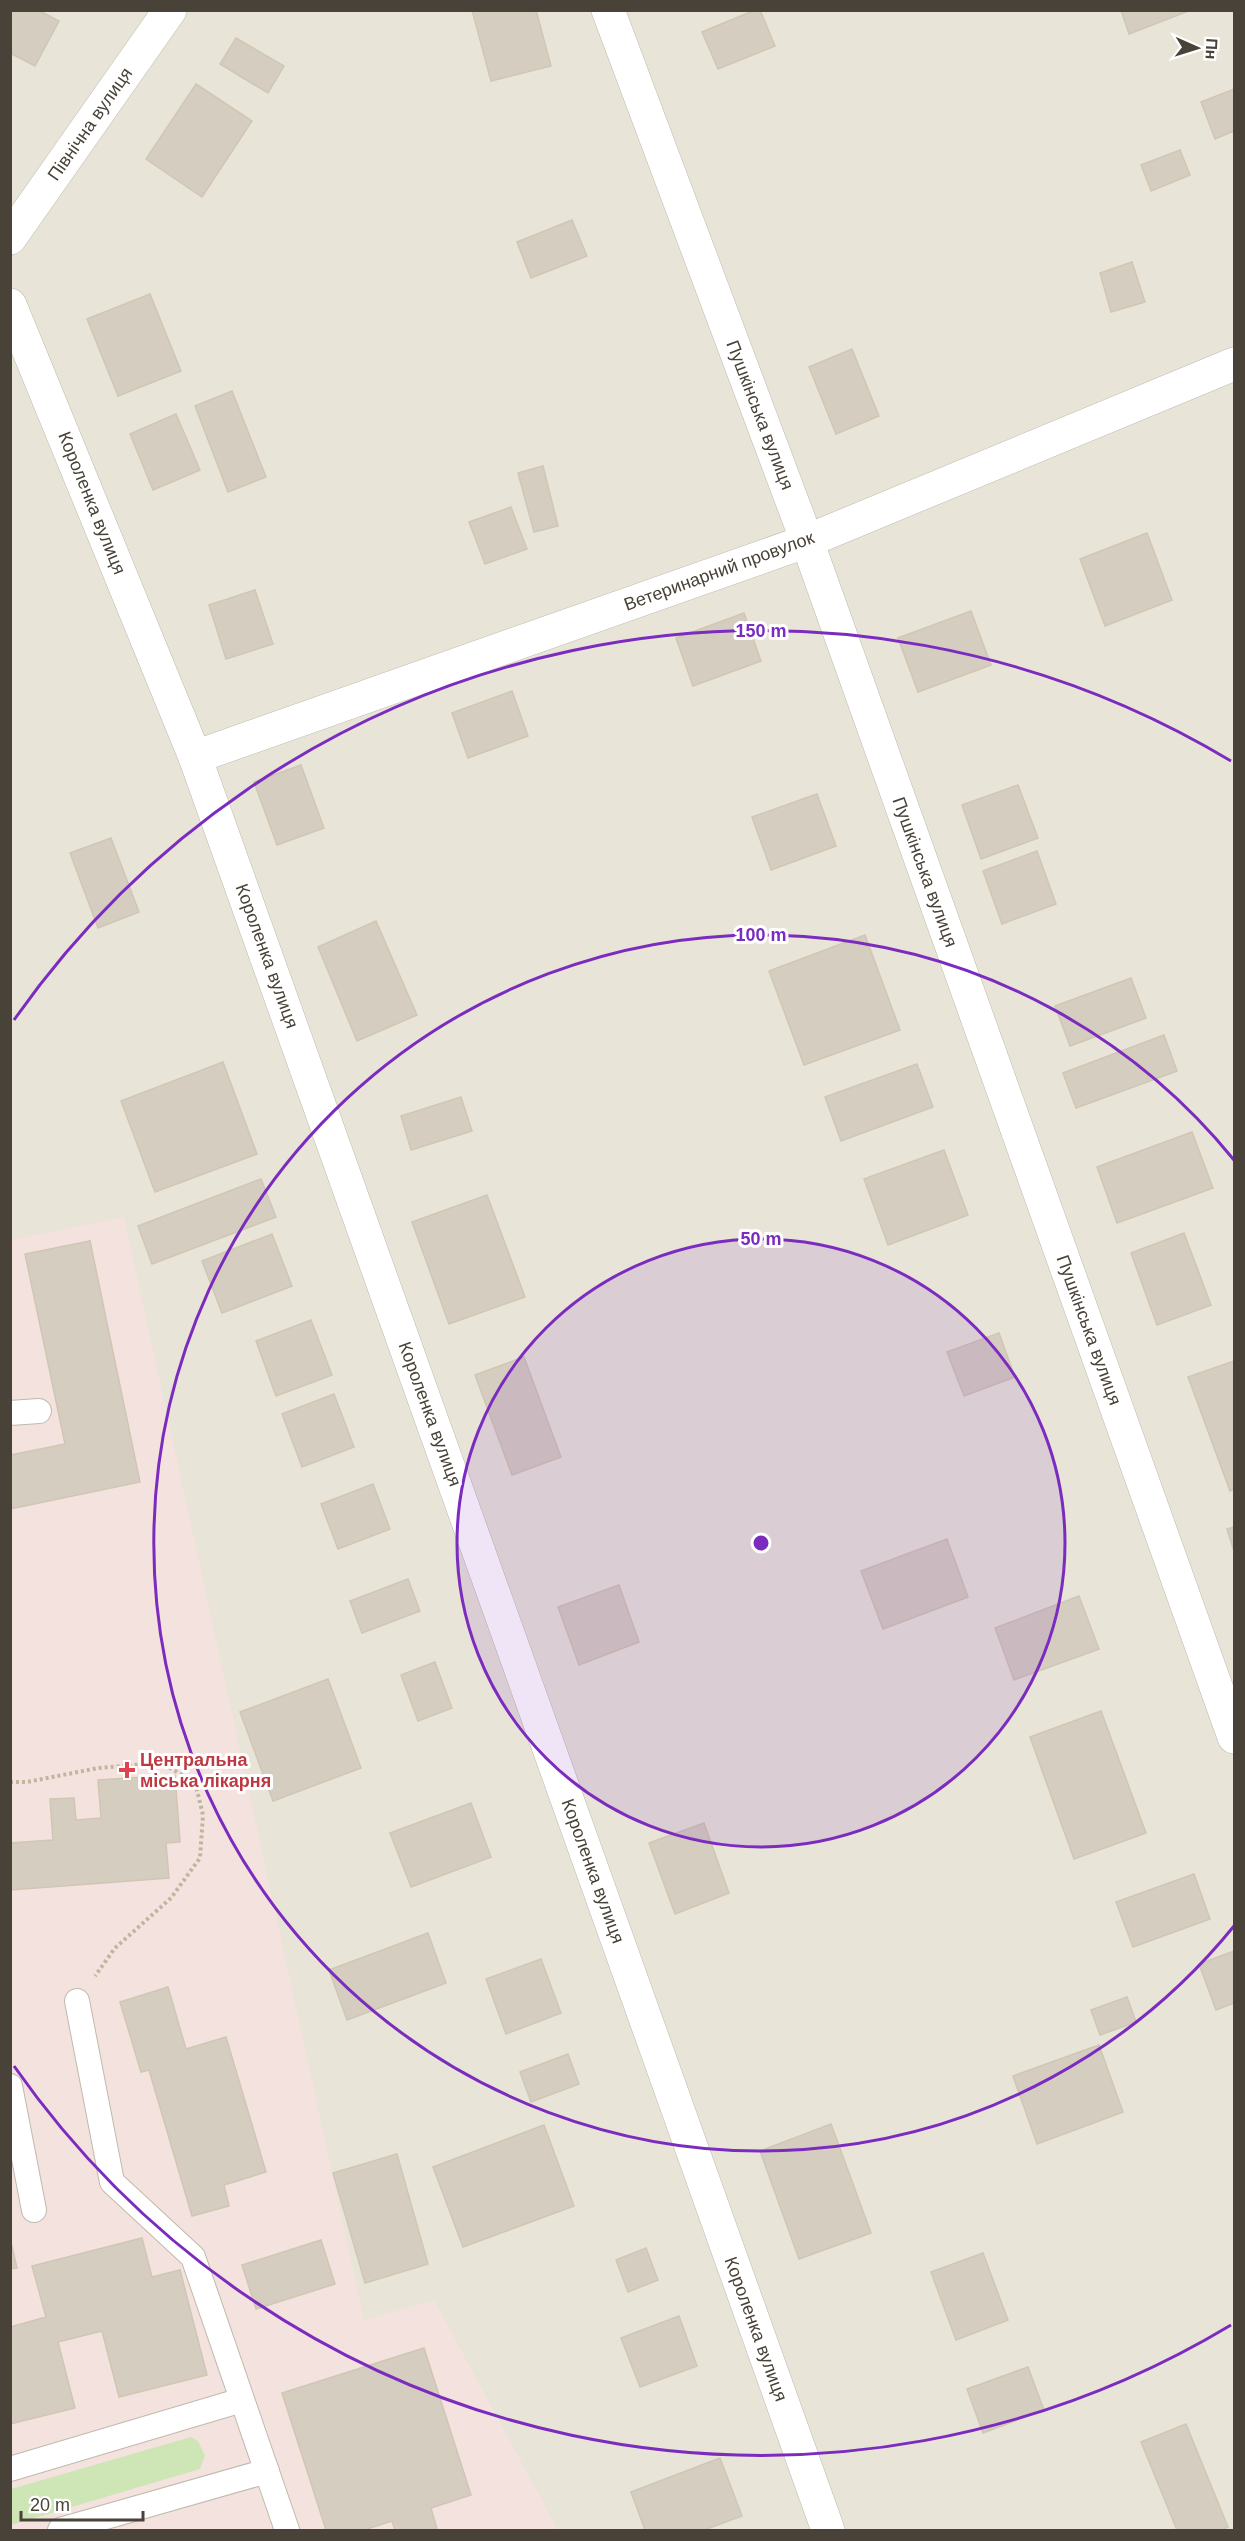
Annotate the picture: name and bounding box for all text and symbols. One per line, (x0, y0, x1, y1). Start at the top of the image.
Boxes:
north arrow (1167, 18, 1227, 78)
text: Пн (1202, 38, 1221, 60)
street label: Північна вулиця (44, 64, 136, 184)
street label: Пушкінська вулиця (722, 338, 798, 492)
street label: Короленка вулиця (54, 429, 130, 577)
street label: Ветеринарний провулок (621, 527, 817, 615)
text: 150 m (735, 621, 787, 641)
street label: Пушкінська вулиця (889, 794, 961, 950)
street label: Короленка вулиця (232, 881, 302, 1031)
text: 100 m (735, 925, 787, 945)
text: 50 m (740, 1229, 782, 1249)
street label: Пушкінська вулиця (1053, 1252, 1125, 1408)
street label: Короленка вулиця (395, 1339, 465, 1489)
centre of rings (751, 1533, 771, 1553)
place label: Центральна міська лікарня (140, 1750, 271, 1791)
marker: Центральна міська лікарня (118, 1761, 136, 1779)
street label: Короленка вулиця (558, 1796, 628, 1946)
street label: Короленка вулиця (721, 2254, 791, 2404)
scale bar (21, 2484, 142, 2522)
text: 20 m (30, 2495, 70, 2515)

